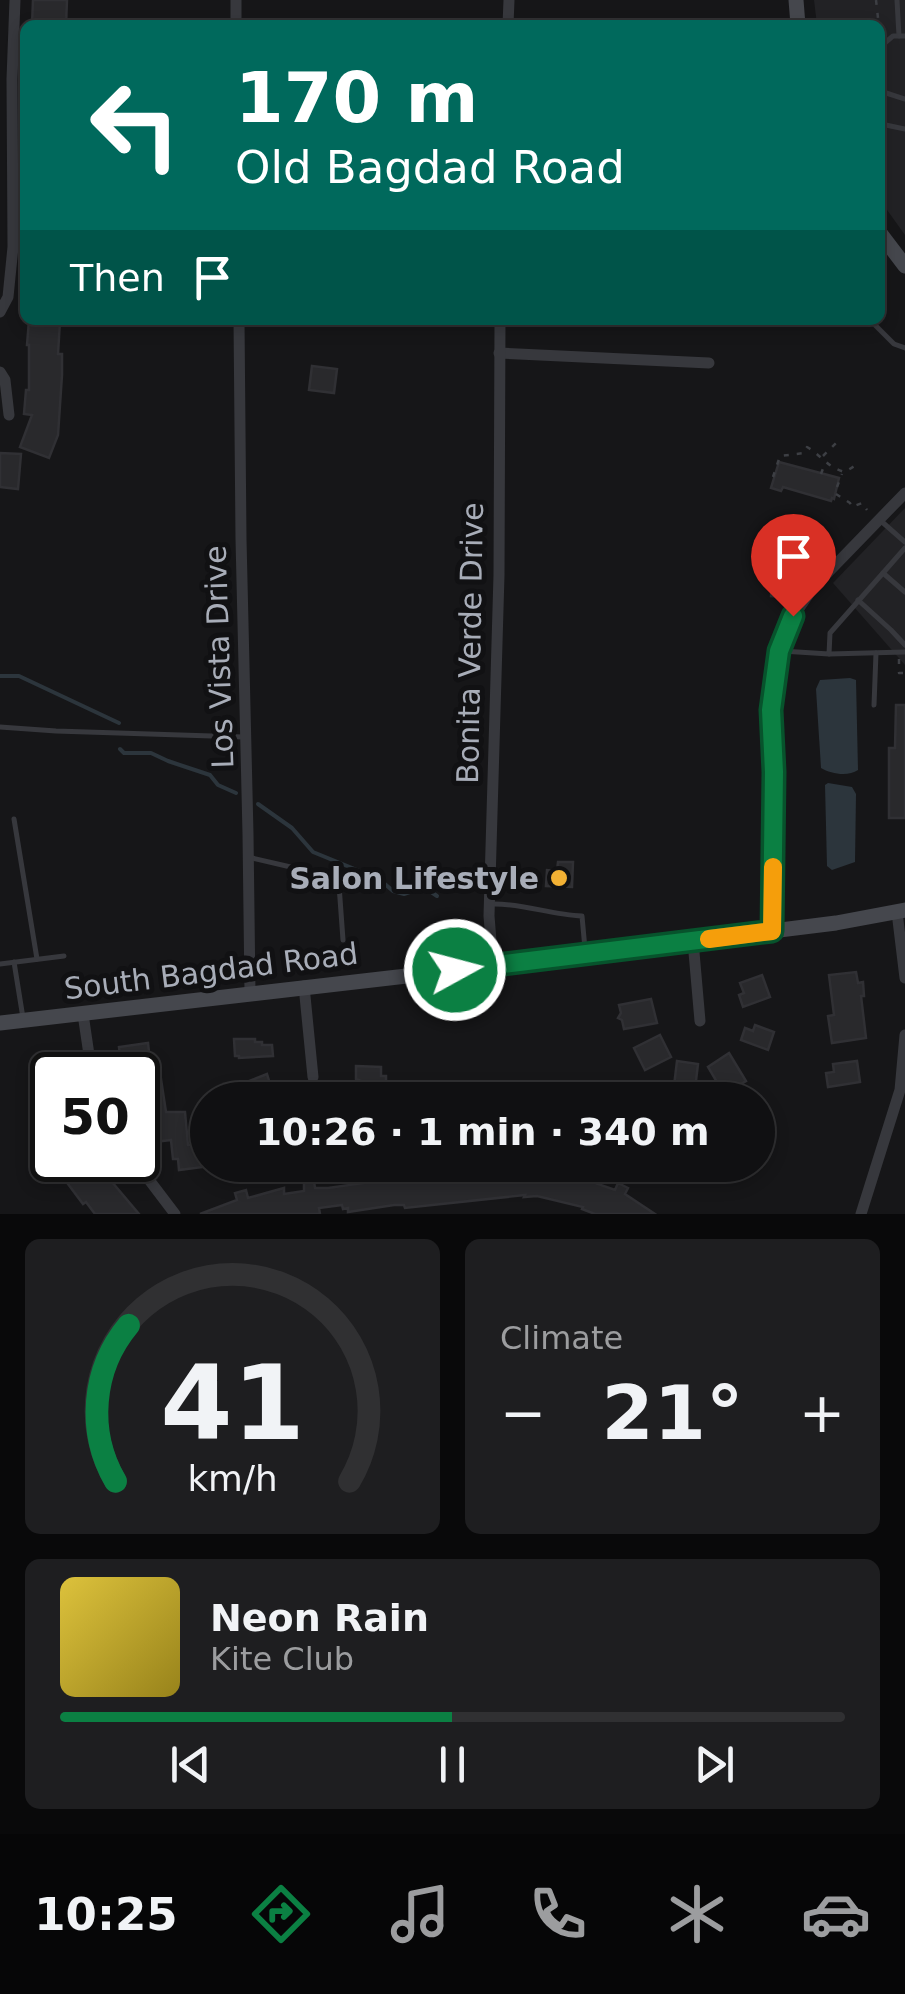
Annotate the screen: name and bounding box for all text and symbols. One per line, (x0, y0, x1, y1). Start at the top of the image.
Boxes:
text: 170 m (235, 57, 478, 139)
icon: left (70, 60, 200, 190)
text: Old Bagdad Road (235, 141, 625, 194)
icon: arrive (185, 250, 240, 305)
text: Then (70, 256, 165, 300)
street label: Bonita Verde Drive (450, 502, 490, 784)
pin (751, 514, 836, 617)
icon: arrive (766, 529, 821, 584)
street label: Los Vista Drive (198, 545, 240, 769)
place label: Salon Lifestyle (289, 861, 539, 896)
marker: Salon Lifestyle (548, 867, 570, 889)
position arrow (403, 918, 507, 1022)
street label: South Bagdad Road (62, 936, 360, 1006)
speed limit sign: 50 (30, 1052, 160, 1182)
text: 10:26 · 1 min · 340 m (255, 1110, 710, 1154)
text: Climate (500, 1319, 623, 1357)
text: 41 (160, 1342, 305, 1464)
text: 21° (602, 1369, 743, 1457)
text: − (500, 1381, 546, 1445)
text: + (799, 1381, 845, 1445)
text: km/h (187, 1458, 278, 1499)
text: Neon Rain (210, 1596, 429, 1640)
text: Kite Club (210, 1640, 354, 1678)
icon: previous (163, 1737, 218, 1792)
icon: pause (425, 1737, 480, 1792)
icon: next (687, 1737, 742, 1792)
icon: directions (246, 1879, 316, 1949)
icon: music (385, 1879, 455, 1949)
icon: phone (523, 1879, 593, 1949)
icon: climate (662, 1879, 732, 1949)
icon: car (801, 1879, 871, 1949)
text: 10:25 (34, 1888, 178, 1941)

